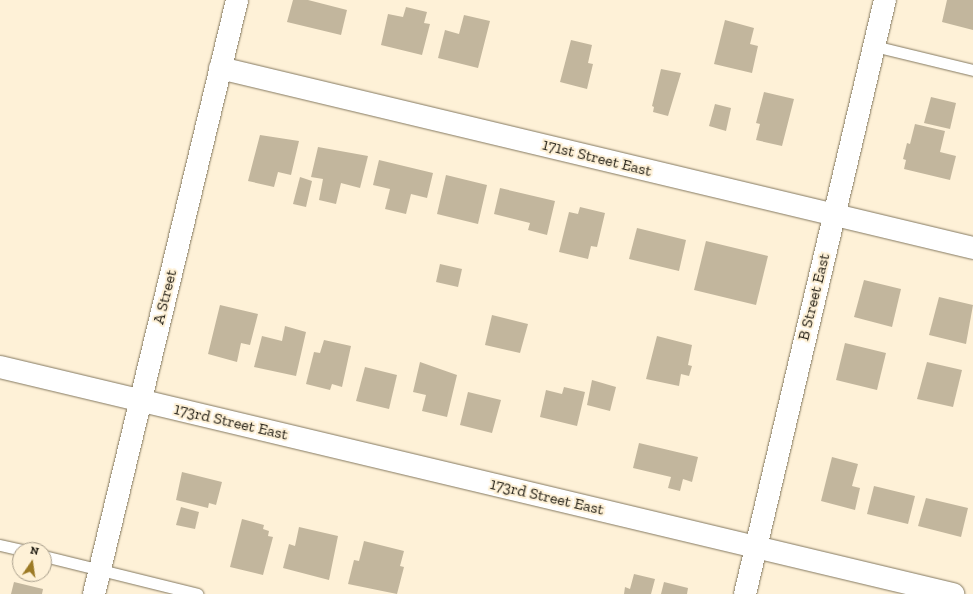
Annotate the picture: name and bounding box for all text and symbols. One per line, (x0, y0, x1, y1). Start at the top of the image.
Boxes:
street label: 171st Street East (540, 135, 654, 181)
street label: B Street East (794, 251, 834, 343)
street label: A Street (149, 267, 181, 327)
street label: 173rd Street East (172, 400, 290, 444)
street label: 173rd Street East (488, 475, 606, 519)
north arrow (12, 542, 52, 582)
text: N (29, 544, 40, 558)

